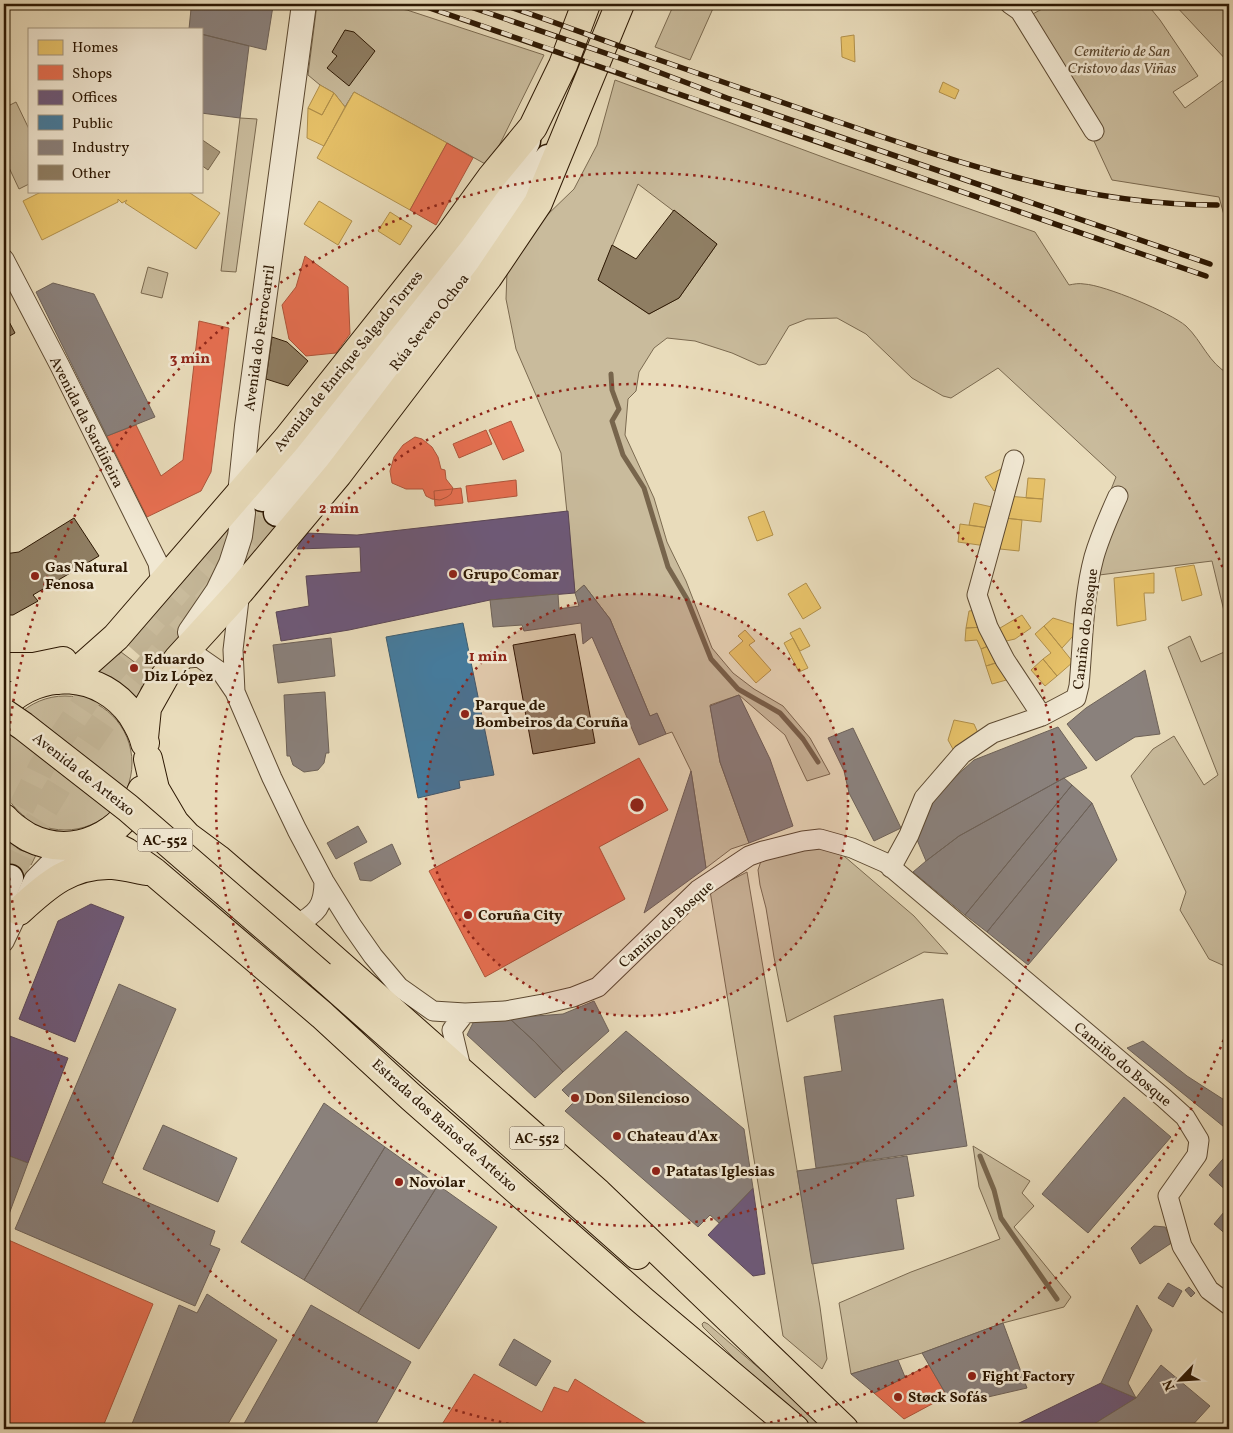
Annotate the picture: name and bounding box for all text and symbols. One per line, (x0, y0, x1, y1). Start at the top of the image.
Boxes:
legend (28, 28, 202, 192)
text: Homes (72, 38, 118, 59)
park label: Cemiterio de San Cristovo das Viñas (1068, 42, 1177, 80)
text: Shops (72, 64, 112, 85)
text: Offices (72, 88, 117, 109)
text: Public (72, 114, 113, 135)
text: Industry (72, 138, 129, 159)
text: Other (72, 164, 111, 185)
street label: Avenida do Ferrocarril (240, 264, 281, 413)
street label: Avenida de Enrique Salgado Torres (270, 267, 429, 457)
street label: Rúa Severo Ochoa (386, 270, 475, 376)
text: 3 min (170, 349, 210, 370)
street label: Avenida da Sardiñeira (43, 353, 128, 492)
text: 2 min (319, 499, 359, 520)
place label: Gas Natural Fenosa (45, 558, 128, 596)
place label: Grupo Comar (463, 565, 559, 586)
street label: Camiño do Bosque (1069, 567, 1104, 691)
marker: Grupo Comar (447, 568, 459, 580)
marker: Gas Natural Fenosa (29, 570, 41, 582)
text: 1 min (469, 647, 507, 668)
place label: Eduardo Diz López (144, 650, 214, 688)
marker: Eduardo Diz López (128, 662, 140, 674)
place label: Parque de Bombeiros da Coruña (475, 696, 628, 734)
marker: Parque de Bombeiros da Coruña (459, 708, 471, 720)
street label: Avenida de Arteixo (28, 729, 139, 822)
centre of rings (628, 796, 646, 814)
road number: AC-552 (138, 828, 192, 852)
street label: Camiño do Bosque (615, 877, 719, 974)
place label: Coruña City (478, 906, 563, 927)
marker: Coruña City (462, 909, 474, 921)
street label: Camiño do Bosque (1069, 1018, 1175, 1112)
street label: Estrada dos Baños de Arteixo (366, 1055, 522, 1198)
place label: Don Silencioso (585, 1089, 690, 1110)
marker: Don Silencioso (569, 1092, 581, 1104)
road number: AC-552 (510, 1126, 564, 1150)
place label: Chateau d'Ax (627, 1127, 718, 1148)
marker: Chateau d'Ax (611, 1130, 623, 1142)
place label: Patatas Iglesias (666, 1162, 775, 1183)
marker: Patatas Iglesias (650, 1165, 662, 1177)
place label: Novolar (409, 1173, 465, 1194)
marker: Novolar (393, 1176, 405, 1188)
north arrow (1156, 1356, 1206, 1406)
place label: Fight Factory (982, 1367, 1076, 1388)
marker: Fight Factory (966, 1370, 978, 1382)
text: N (1159, 1376, 1180, 1393)
place label: Støck Sofás (908, 1388, 987, 1409)
marker: Støck Sofás (892, 1391, 904, 1403)

